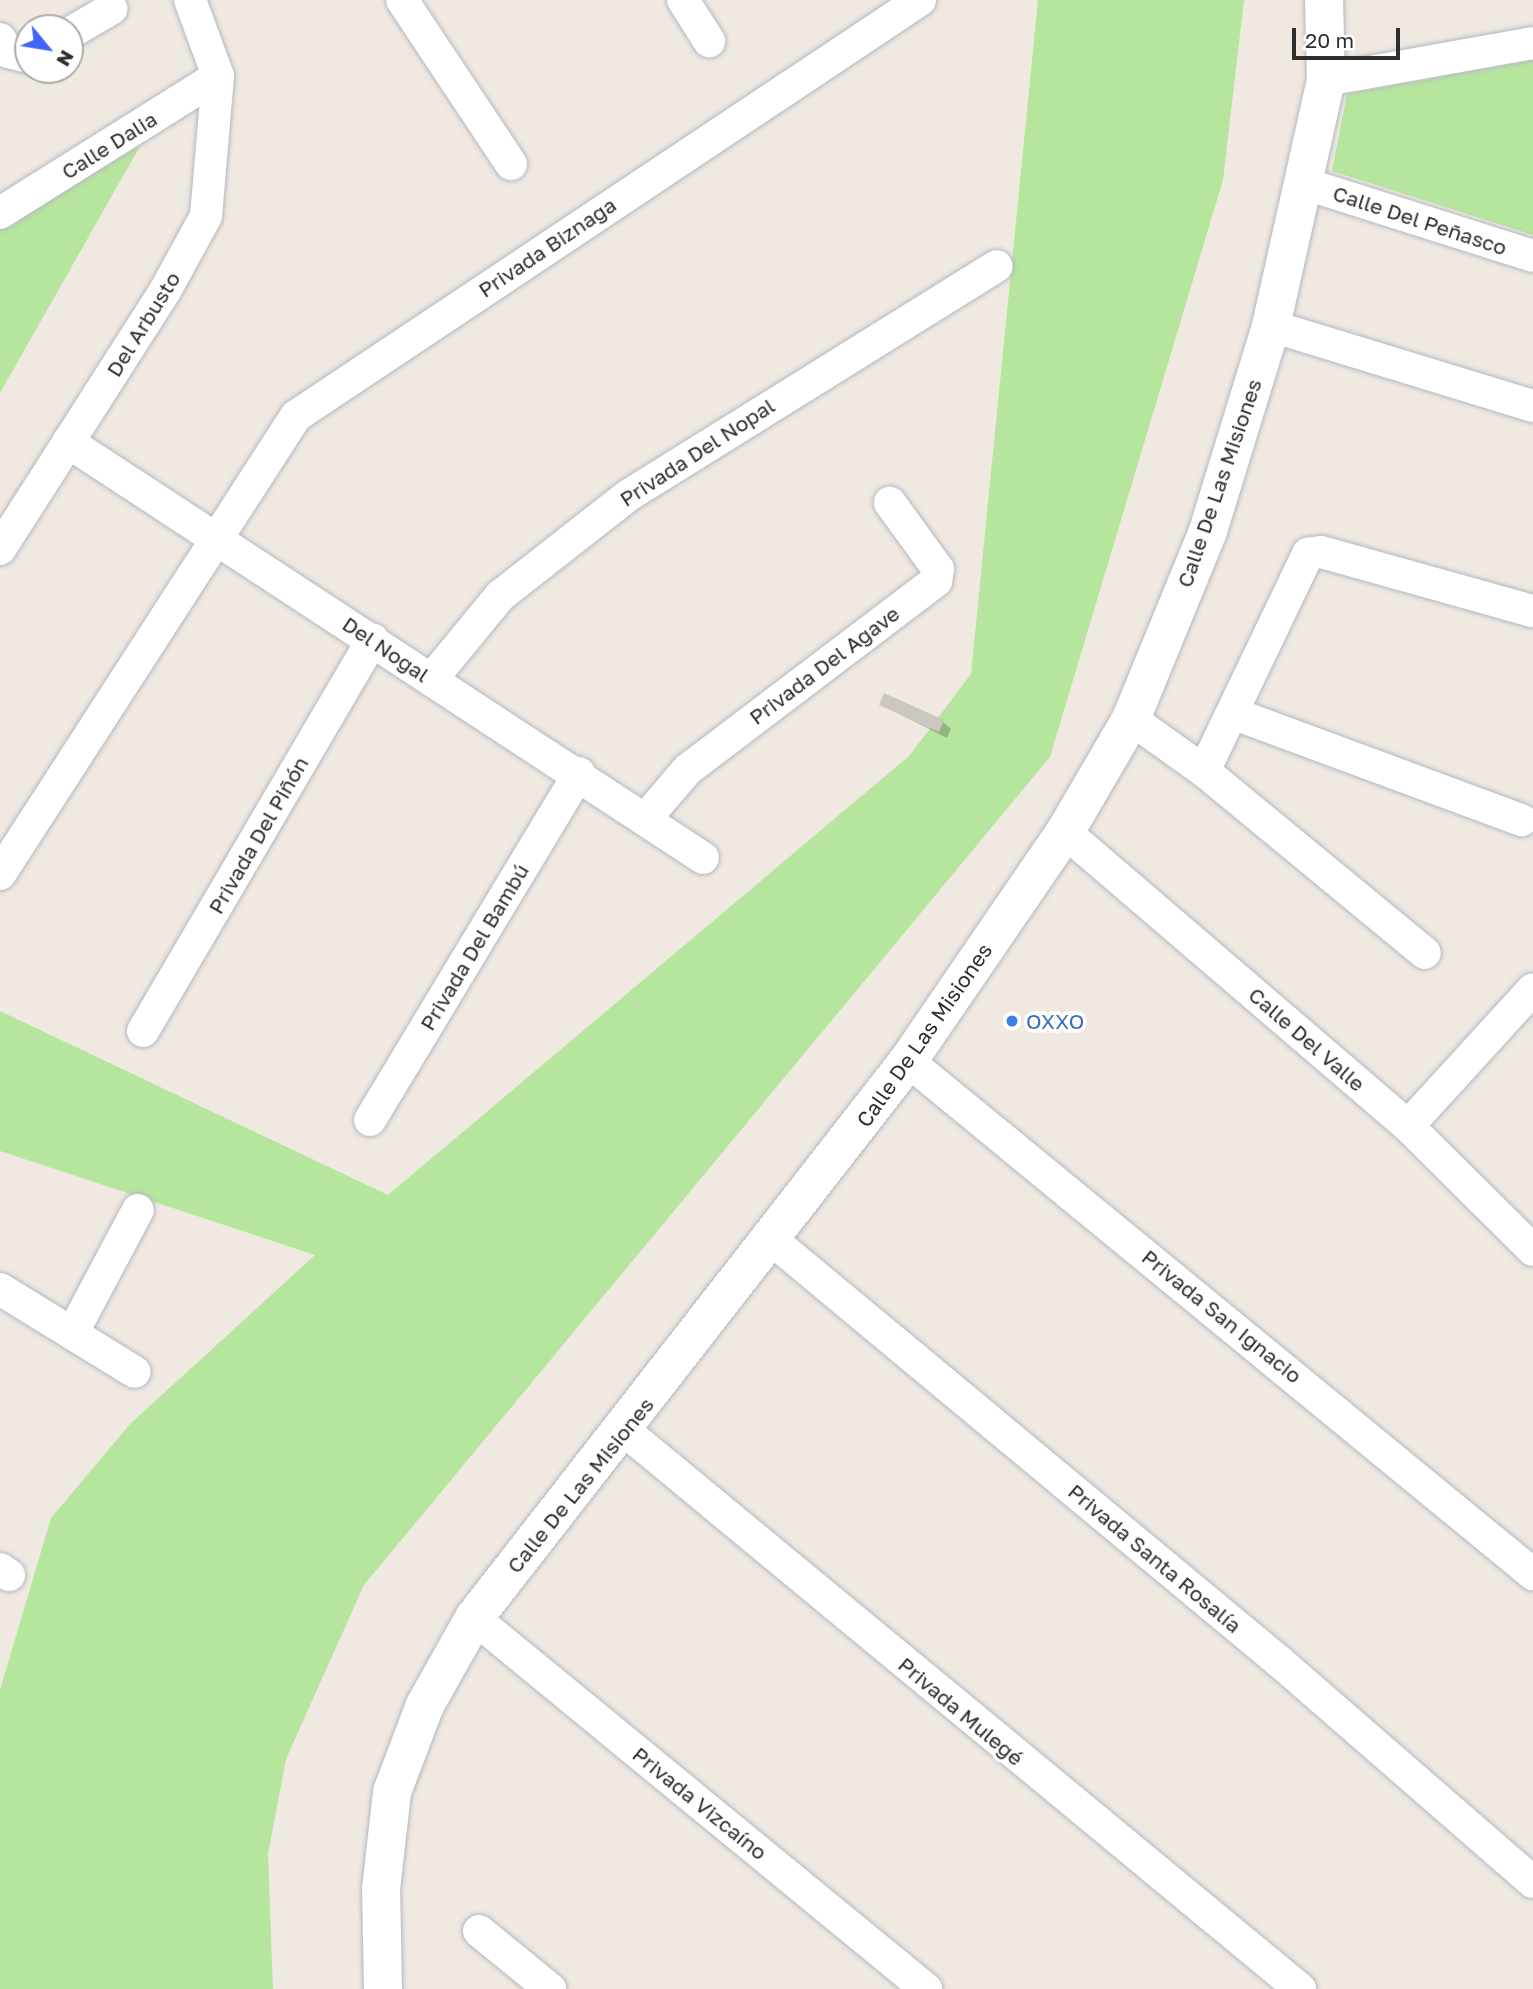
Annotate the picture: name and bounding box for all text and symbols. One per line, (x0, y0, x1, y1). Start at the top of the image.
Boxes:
north arrow (14, 14, 84, 84)
scale bar (1295, 14, 1404, 58)
text: 20 m (1305, 27, 1354, 53)
text: N (52, 47, 79, 71)
street label: Calle Dalia (57, 106, 161, 184)
street label: Calle Del Peñasco (1330, 180, 1510, 260)
street label: Privada Biznaga (473, 192, 621, 302)
street label: Del Arbusto (101, 267, 185, 381)
street label: Calle De Las Misiones (1171, 376, 1267, 590)
street label: Privada Del Nopal (615, 393, 779, 511)
street label: Privada Del Agave (744, 600, 904, 730)
street label: Del Nogal (338, 611, 434, 687)
street label: Privada Del Piñón (203, 752, 313, 918)
street label: Privada Del Bambú (414, 859, 534, 1035)
street label: Calle De Las Misiones (851, 938, 997, 1132)
street label: Calle Del Valle (1244, 982, 1370, 1096)
place label: OXXO (1026, 1008, 1084, 1034)
marker: OXXO (1004, 1013, 1020, 1029)
street label: Privada San Ignacio (1137, 1244, 1307, 1388)
street label: Calle De Las Misiones (501, 1392, 659, 1578)
street label: Privada Santa Rosalía (1063, 1478, 1247, 1638)
street label: Privada Mulegé (893, 1651, 1029, 1771)
street label: Privada Vizcaíno (628, 1741, 772, 1865)

